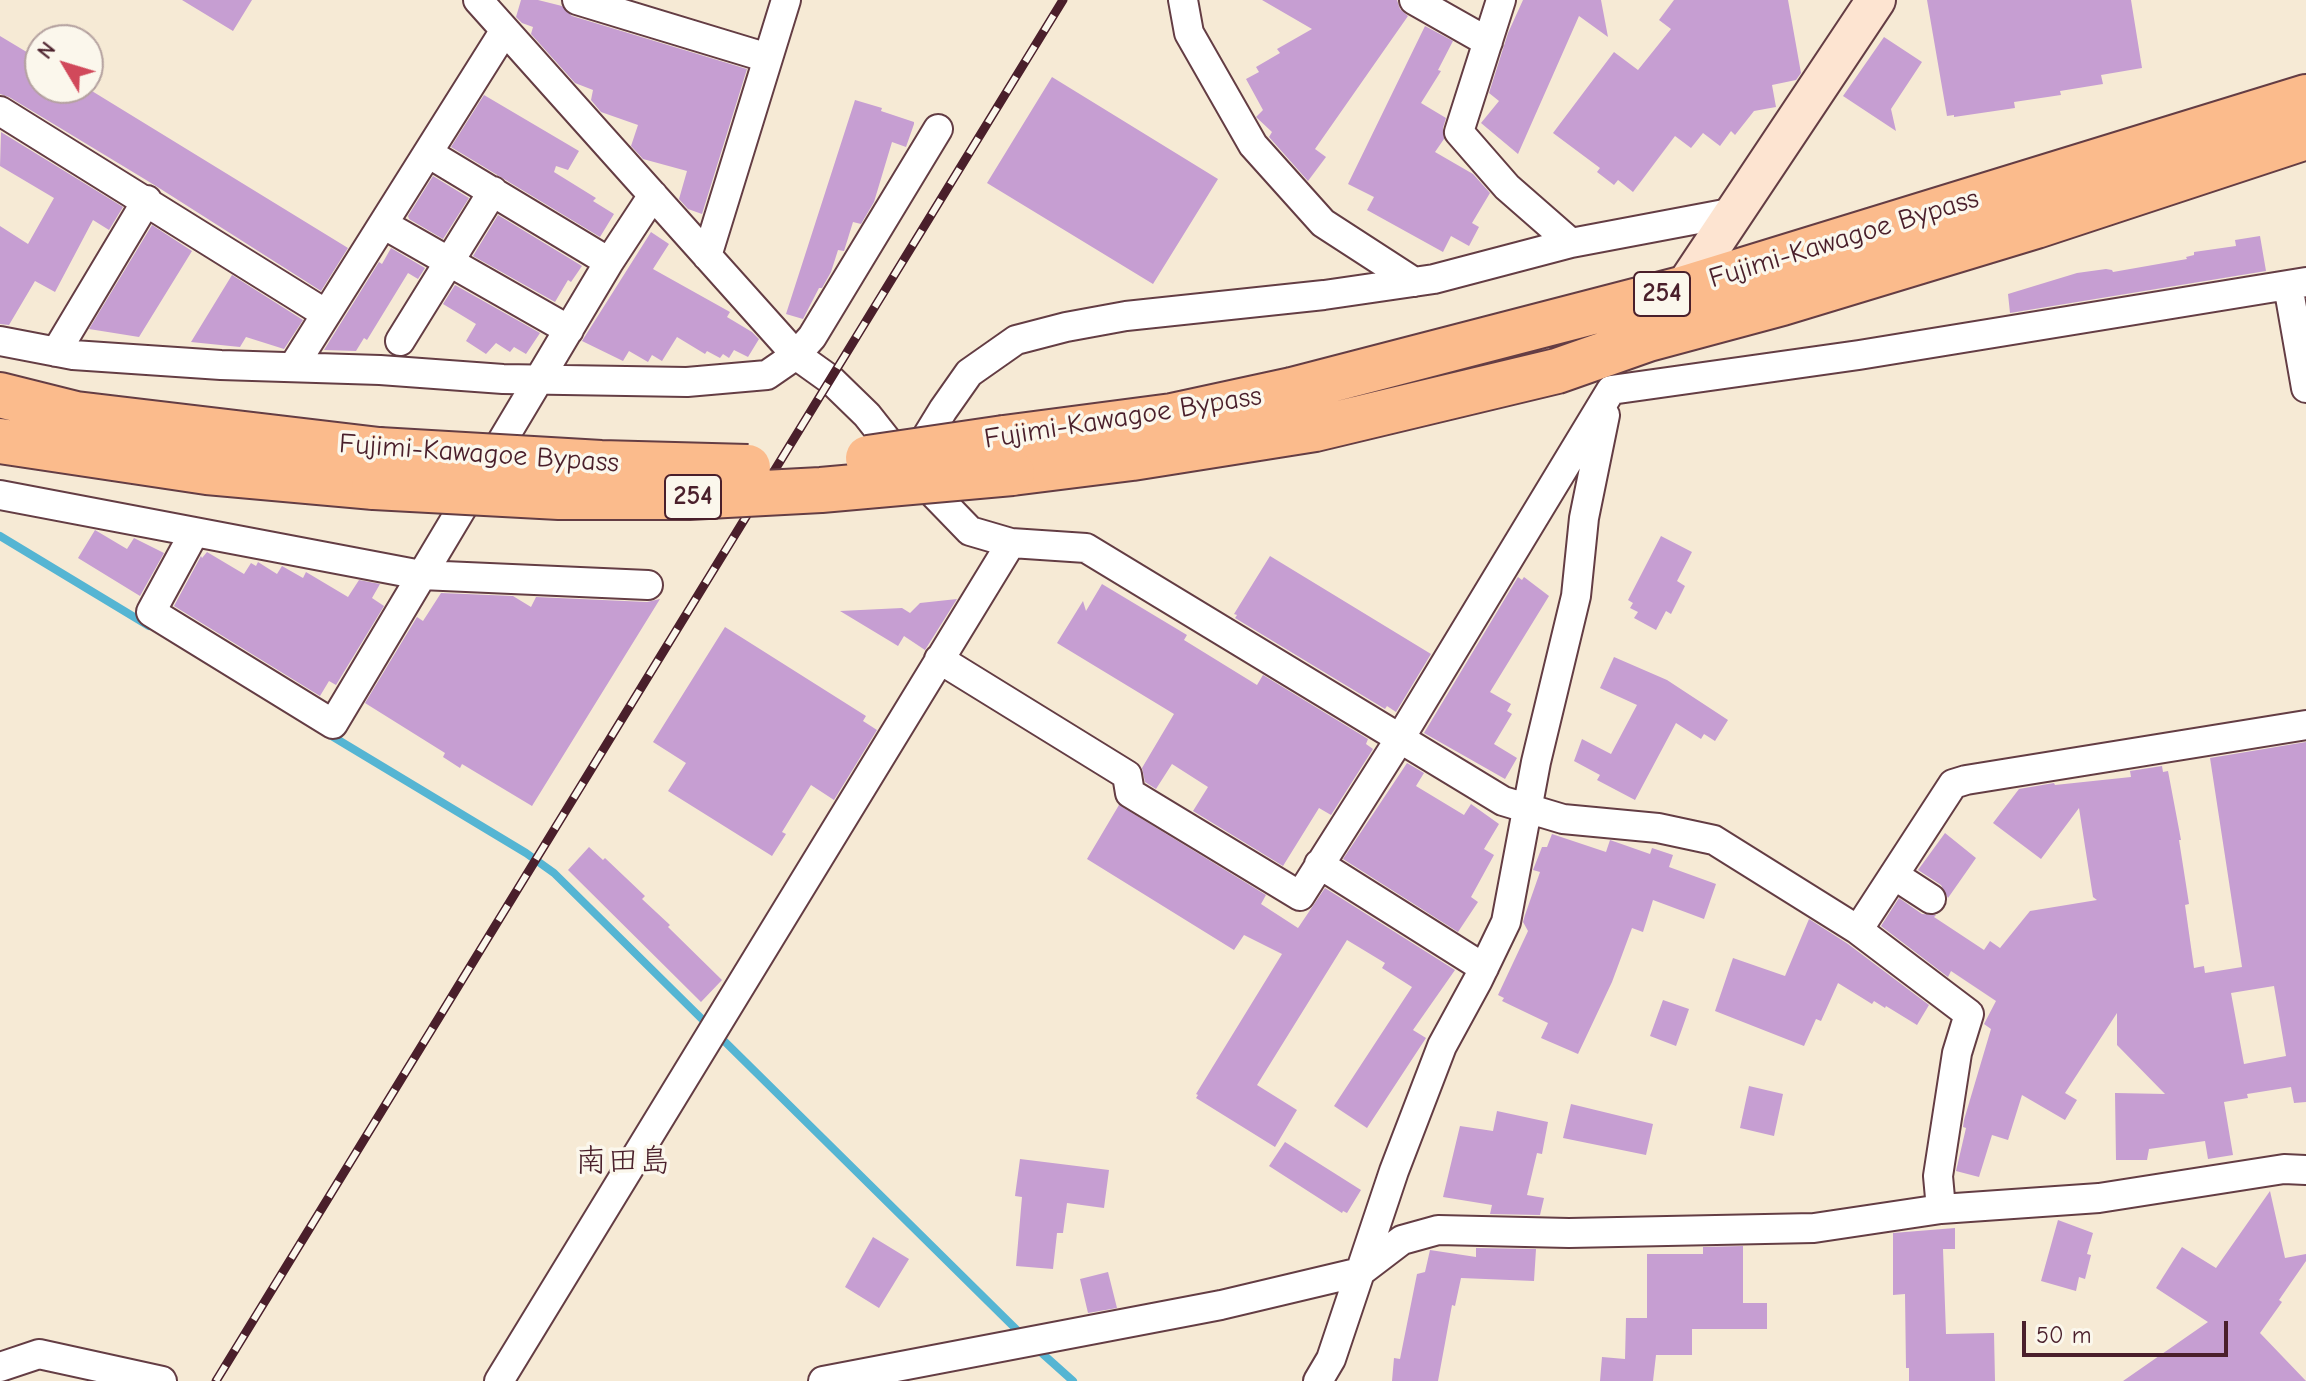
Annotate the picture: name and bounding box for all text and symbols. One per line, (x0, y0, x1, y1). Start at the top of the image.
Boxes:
north arrow (24, 24, 104, 104)
text: N (32, 37, 61, 64)
street label: Fujimi-Kawagoe Bypass (1705, 182, 1983, 296)
road number: 254 (1634, 272, 1690, 316)
street label: Fujimi-Kawagoe Bypass (982, 379, 1264, 457)
street label: Fujimi-Kawagoe Bypass (338, 427, 620, 481)
road number: 254 (665, 475, 721, 519)
district label: 南田島 (575, 1143, 671, 1181)
scale bar (2026, 1305, 2232, 1355)
text: 50 m (2036, 1321, 2092, 1349)

